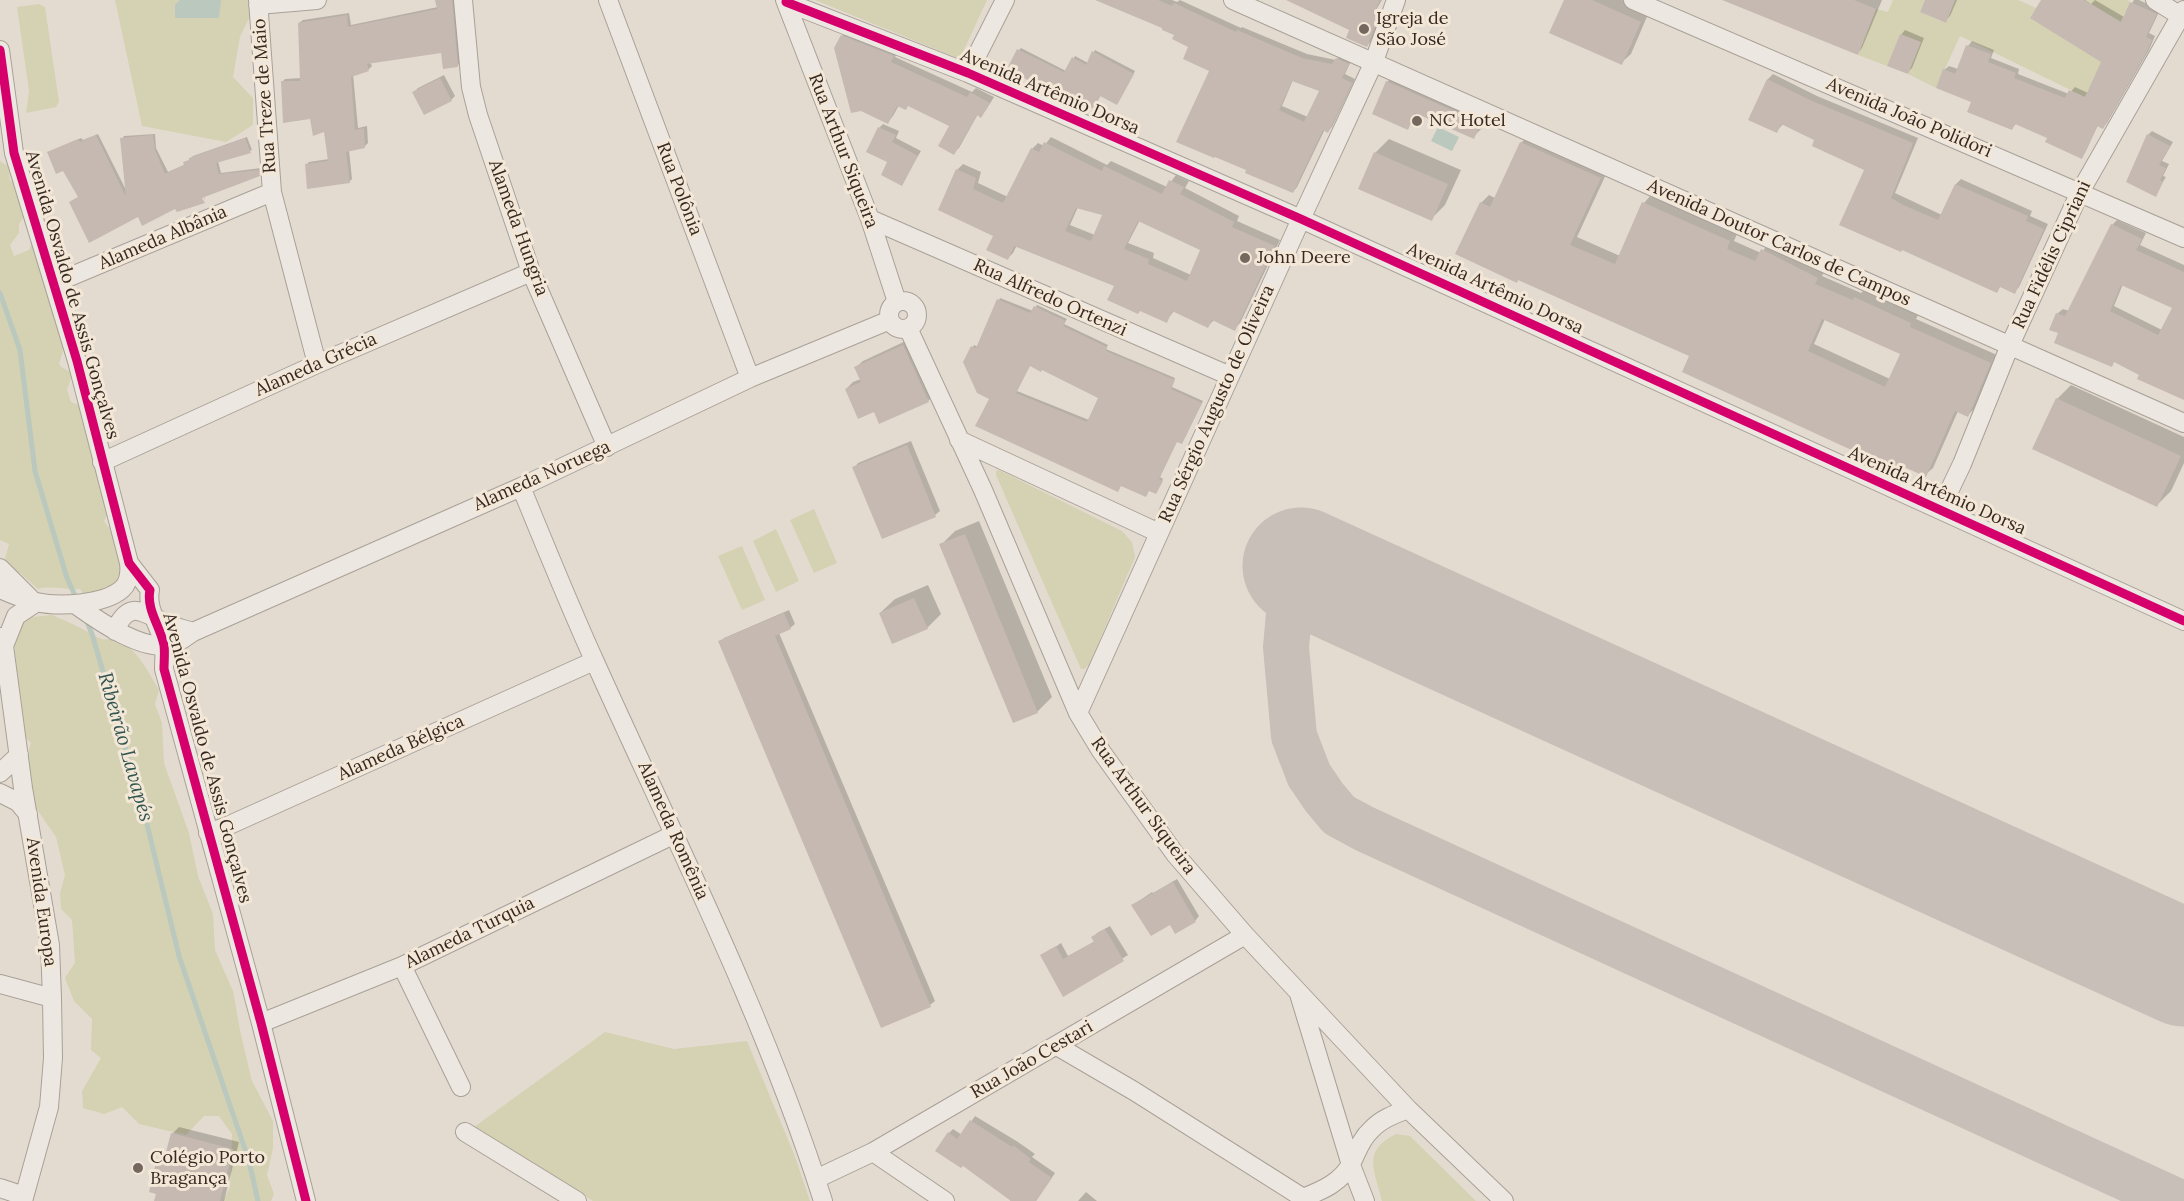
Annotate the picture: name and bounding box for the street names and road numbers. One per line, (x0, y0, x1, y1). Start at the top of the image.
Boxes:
street label: Rua Treze de Maio (249, 18, 281, 174)
street label: Avenida Artêmio Dorsa (957, 45, 1143, 139)
street label: Rua Arthur Siqueira (803, 70, 883, 232)
street label: Avenida João Polidori (1823, 73, 1995, 163)
street label: Rua Polônia (651, 139, 707, 239)
street label: Avenida Osvaldo de Assis Gonçalves (20, 148, 124, 442)
street label: Alameda Hungria (483, 157, 553, 299)
street label: Avenida Doutor Carlos de Campos (1644, 175, 1914, 311)
street label: Rua Fidélis Cipriani (2008, 177, 2096, 333)
street label: Alameda Albânia (96, 201, 230, 275)
street label: Avenida Artêmio Dorsa (1403, 239, 1587, 339)
street label: Rua Alfredo Ortenzi (970, 254, 1130, 342)
street label: Rua Sérgio Augusto de Oliveira (1155, 282, 1279, 526)
street label: Alameda Grécia (252, 329, 380, 401)
street label: Alameda Noruega (470, 436, 614, 516)
street label: Avenida Artêmio Dorsa (1845, 442, 2029, 540)
street label: Avenida Osvaldo de Assis Gonçalves (158, 611, 256, 905)
street label: Alameda Bélgica (334, 710, 468, 786)
street label: Rua Arthur Siqueira (1086, 733, 1200, 879)
street label: Alameda Romênia (633, 759, 713, 903)
street label: Avenida Europa (21, 836, 61, 968)
street label: Alameda Turquia (402, 892, 538, 974)
street label: Rua João Cestari (967, 1016, 1097, 1104)

